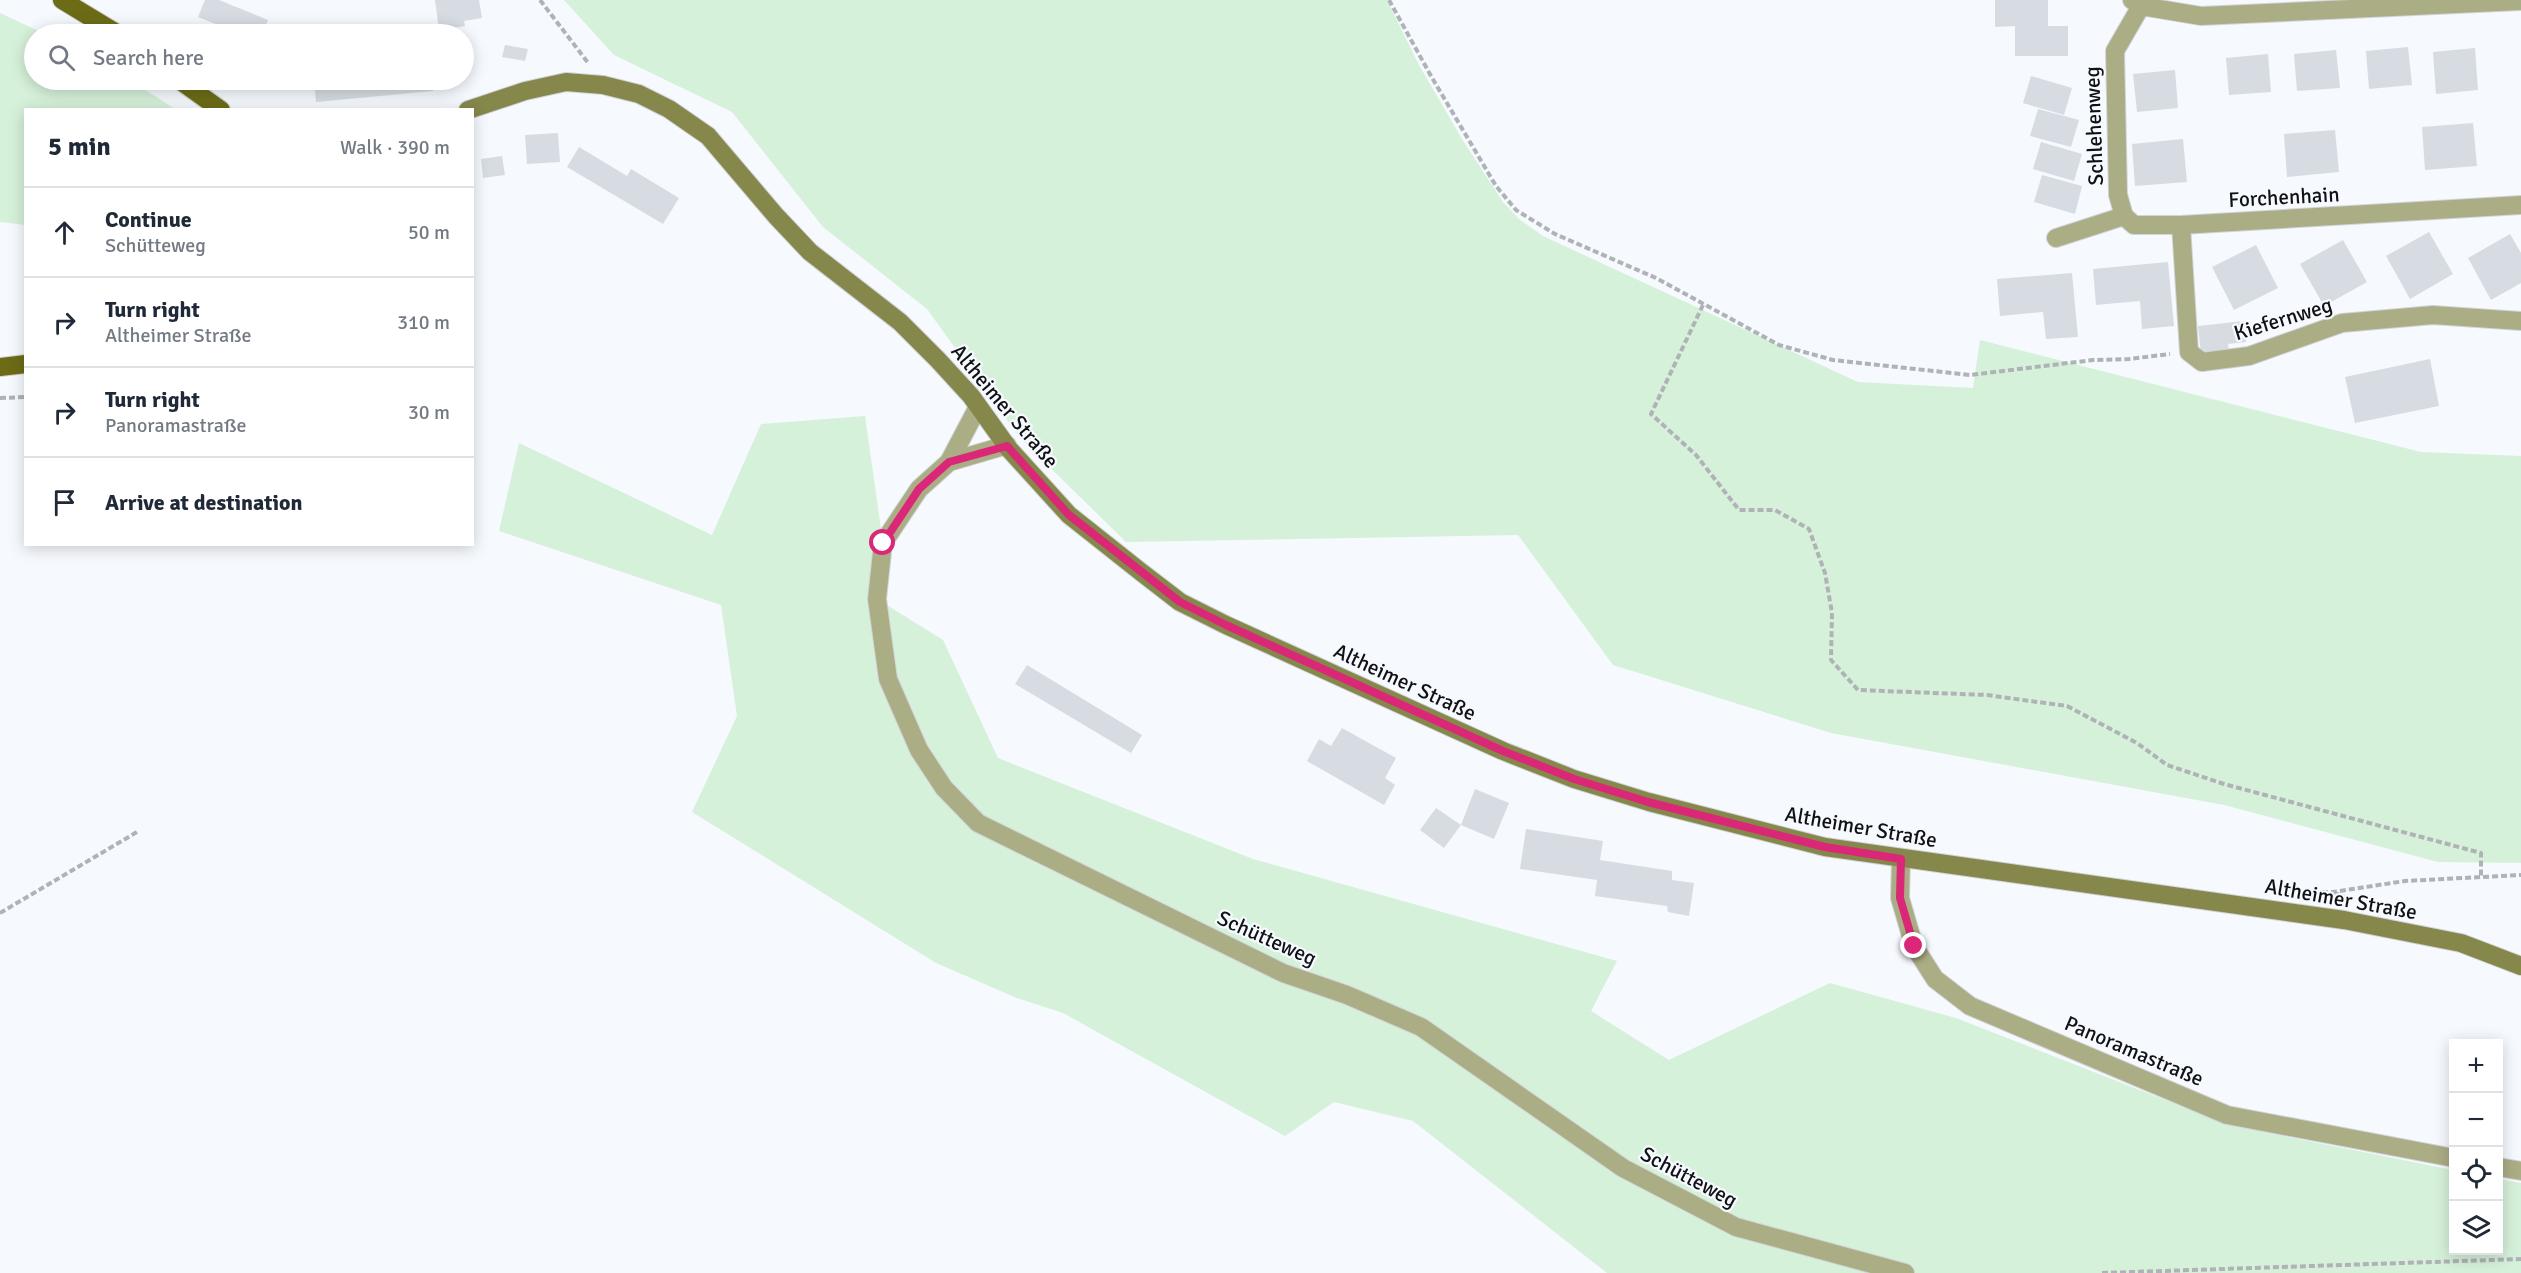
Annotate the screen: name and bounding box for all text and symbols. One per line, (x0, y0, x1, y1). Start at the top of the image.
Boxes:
search box (24, 24, 474, 90)
icon: search (45, 41, 78, 74)
text: Search here (93, 44, 204, 71)
street label: Schlehenweg (2079, 66, 2109, 186)
text: 5 min (48, 131, 111, 163)
text: Walk · 390 m (340, 135, 450, 160)
street label: Forchenhain (2228, 181, 2340, 213)
text: Continue (105, 206, 192, 233)
icon: ahead (48, 216, 81, 249)
text: 50 m (408, 220, 450, 245)
text: Schütteweg (105, 233, 206, 258)
street label: Kiefernweg (2231, 292, 2335, 346)
text: Turn right (105, 296, 200, 323)
icon: right (48, 306, 81, 339)
text: 310 m (397, 310, 450, 335)
text: Altheimer Straße (105, 323, 252, 348)
street label: Altheimer Straße (946, 339, 1064, 473)
text: Turn right (105, 386, 200, 413)
icon: right (48, 396, 81, 429)
text: 30 m (408, 400, 450, 425)
text: Panoramastraße (105, 413, 246, 438)
icon: arrive (48, 486, 81, 519)
text: Arrive at destination (105, 489, 302, 516)
route start (869, 529, 895, 555)
street label: Altheimer Straße (1330, 638, 1480, 726)
street label: Altheimer Straße (1783, 801, 1939, 853)
street label: Altheimer Straße (2263, 873, 2419, 925)
street label: Schütteweg (1213, 905, 1321, 971)
route end (1900, 932, 1926, 958)
street label: Panoramastraße (2061, 1010, 2207, 1092)
map controls (2449, 1039, 2503, 1255)
button: + (2449, 1039, 2503, 1093)
button: − (2449, 1093, 2503, 1147)
street label: Schütteweg (1636, 1141, 1742, 1213)
button: locate (2449, 1147, 2503, 1201)
button: layers (2449, 1201, 2503, 1255)

